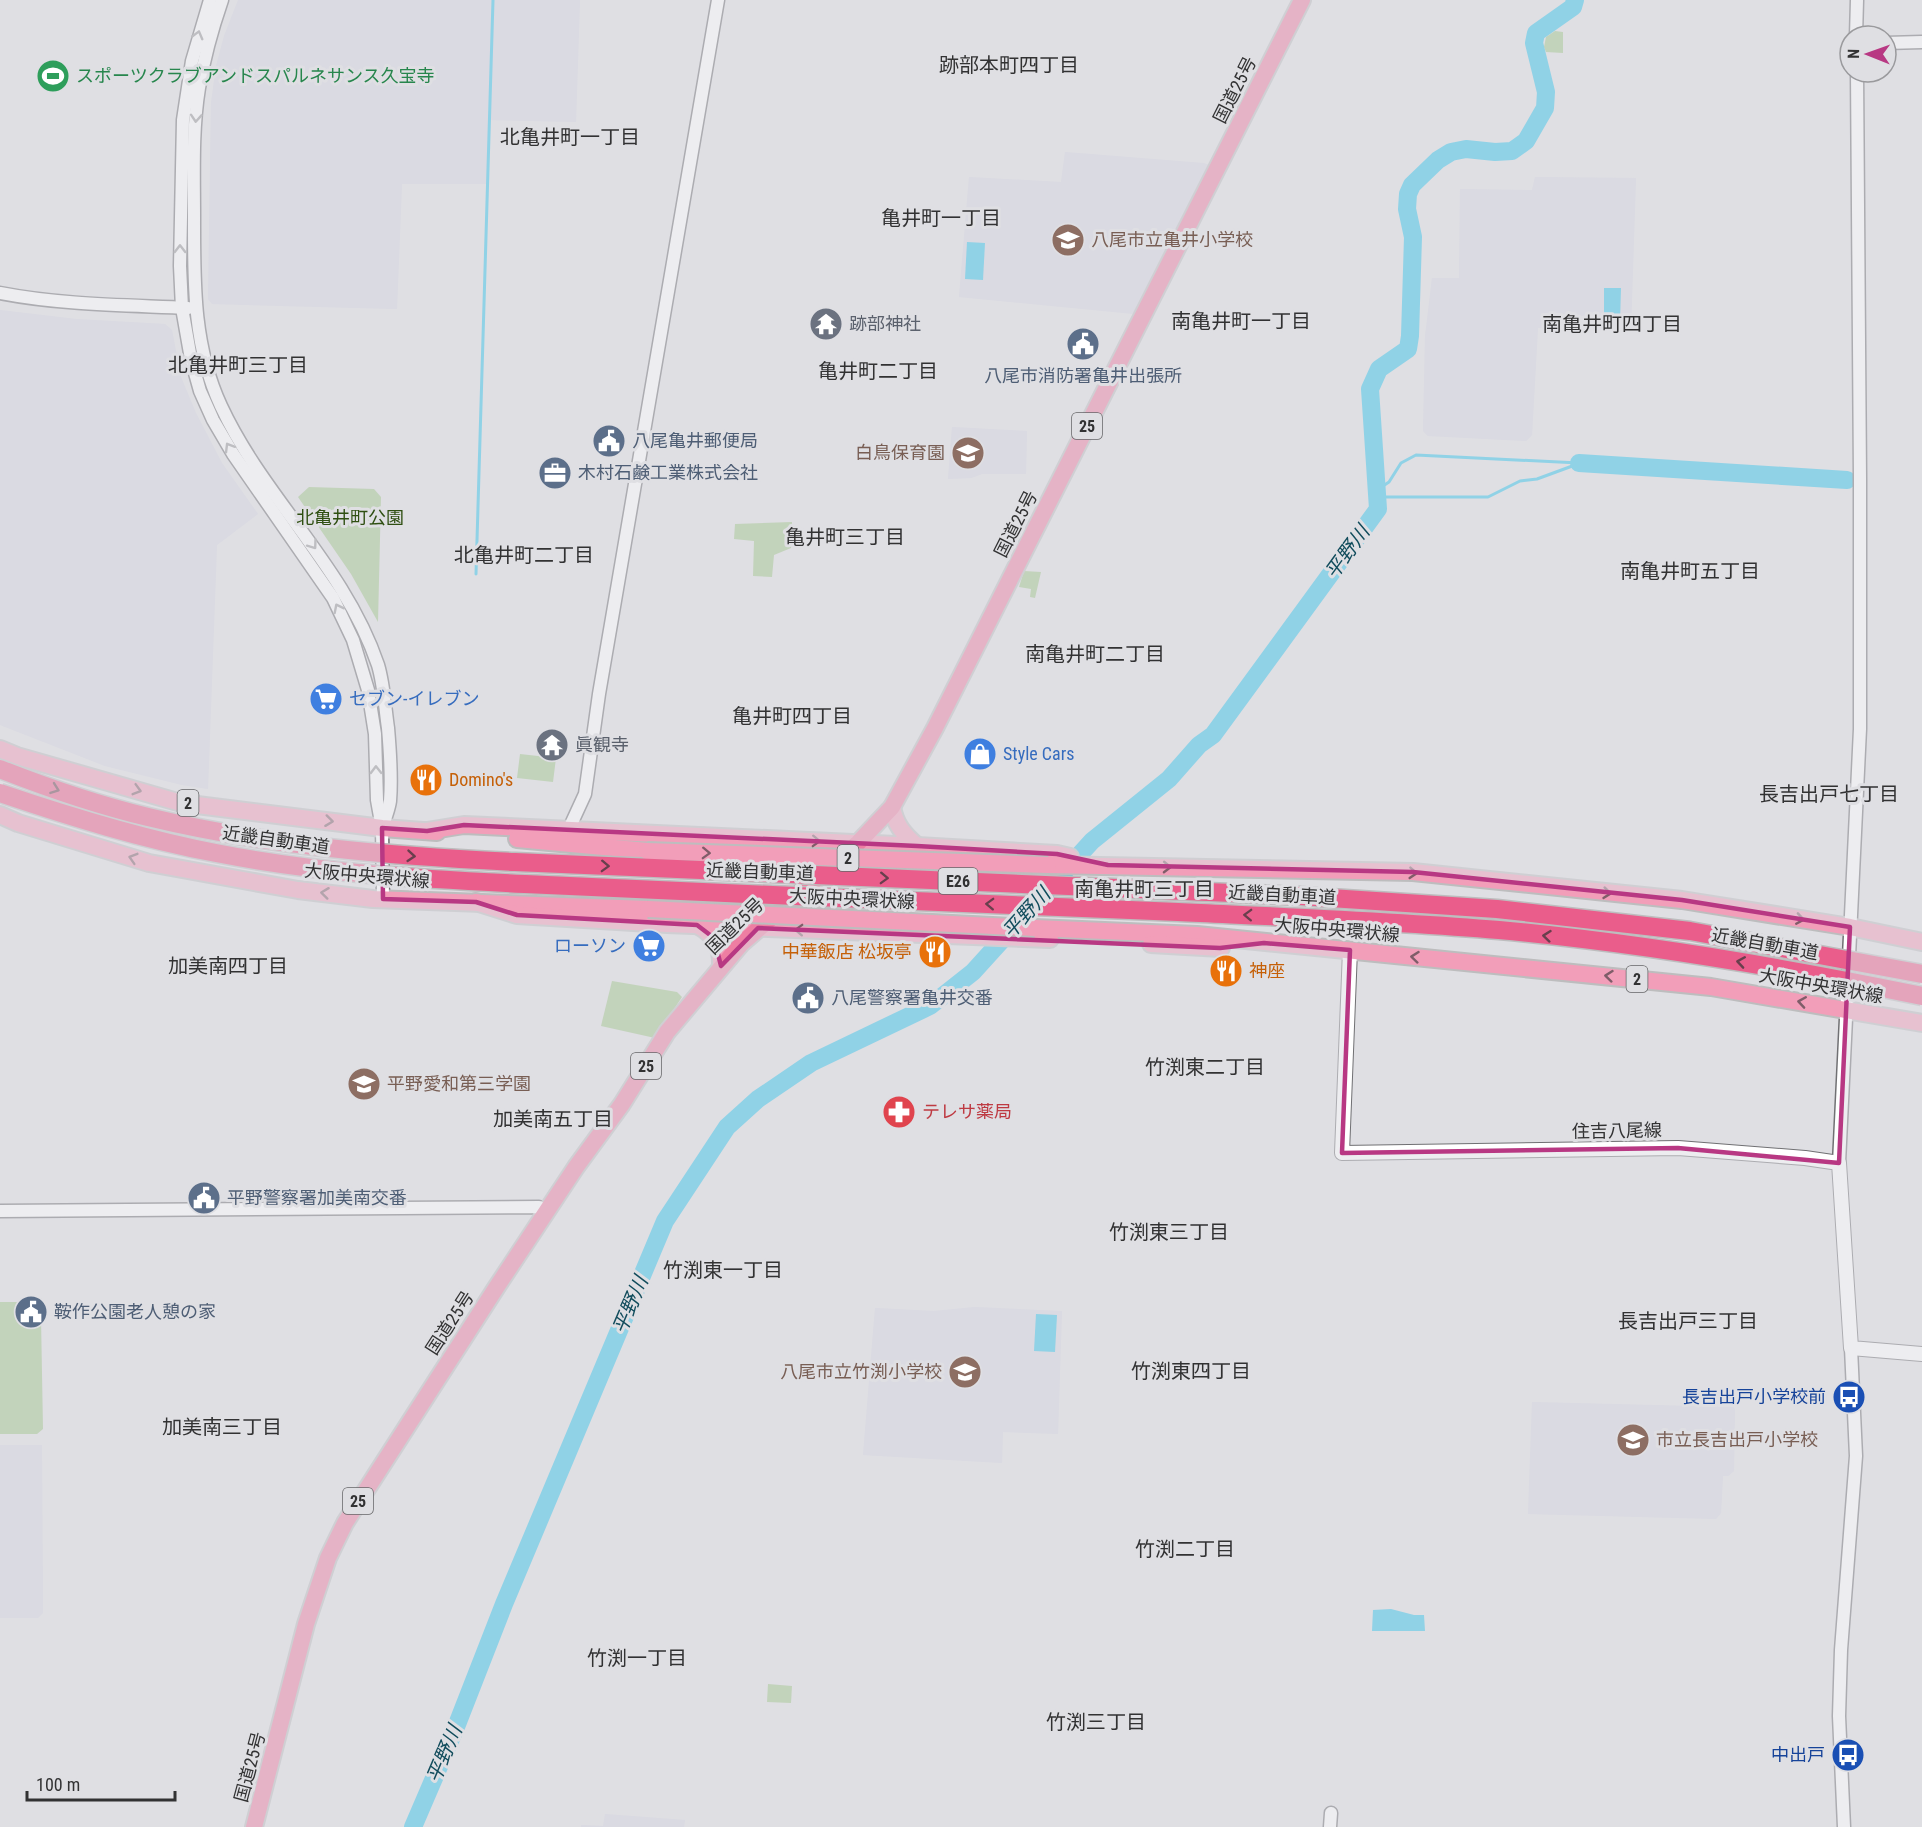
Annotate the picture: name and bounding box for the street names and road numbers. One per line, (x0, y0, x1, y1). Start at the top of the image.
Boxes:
street label: 国道25号 (1209, 53, 1260, 127)
road number: 25 (1072, 413, 1102, 439)
street label: 国道25号 (990, 487, 1041, 561)
road number: 2 (178, 790, 198, 816)
street label: 近畿自動車道 (221, 822, 331, 857)
road number: 2 (838, 845, 858, 871)
street label: 近畿自動車道 (706, 859, 814, 884)
street label: 大阪中央環状線 (303, 860, 431, 891)
road number: E26 (938, 868, 978, 894)
street label: 近畿自動車道 (1228, 881, 1337, 908)
street label: 大阪中央環状線 (789, 885, 915, 912)
street label: 国道25号 (702, 893, 768, 958)
street label: 大阪中央環状線 (1273, 914, 1401, 945)
street label: 近畿自動車道 (1710, 924, 1820, 963)
street label: 大阪中央環状線 (1757, 964, 1885, 1007)
road number: 2 (1626, 966, 1648, 992)
road number: 25 (631, 1053, 661, 1079)
street label: 住吉八尾線 (1572, 1119, 1662, 1142)
street label: 国道25号 (421, 1287, 478, 1359)
road number: 25 (343, 1488, 373, 1514)
street label: 国道25号 (230, 1729, 269, 1804)

